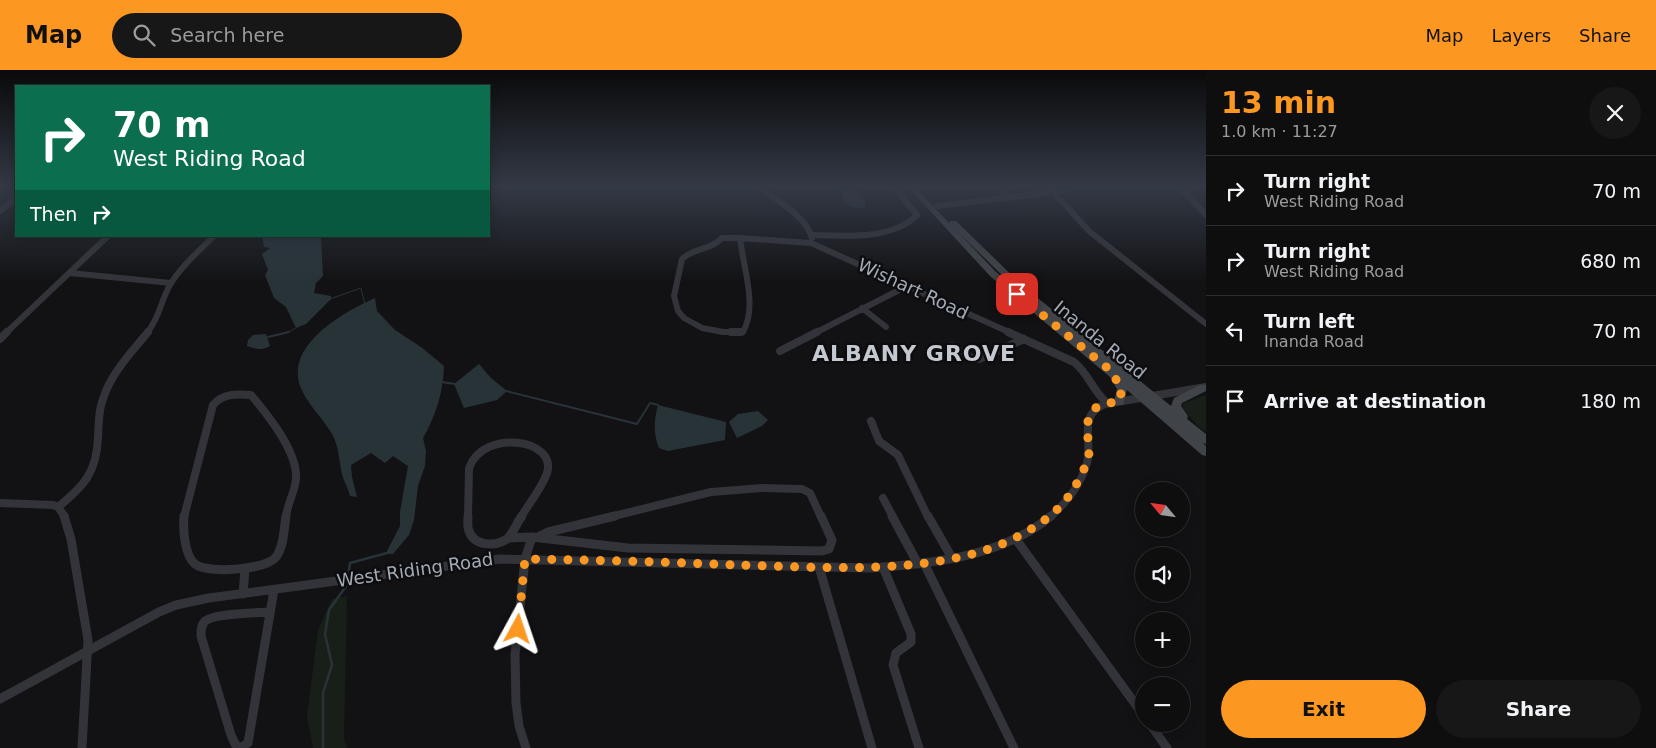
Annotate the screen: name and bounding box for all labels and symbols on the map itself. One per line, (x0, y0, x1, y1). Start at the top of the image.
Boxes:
street label: Wishart Road (855, 254, 972, 323)
pin (996, 273, 1038, 315)
street label: Inanda Road (1050, 296, 1151, 383)
district label: ALBANY GROVE (812, 341, 1016, 366)
north arrow (1135, 482, 1190, 538)
street label: West Riding Road (335, 548, 494, 591)
position arrow (491, 602, 543, 654)

